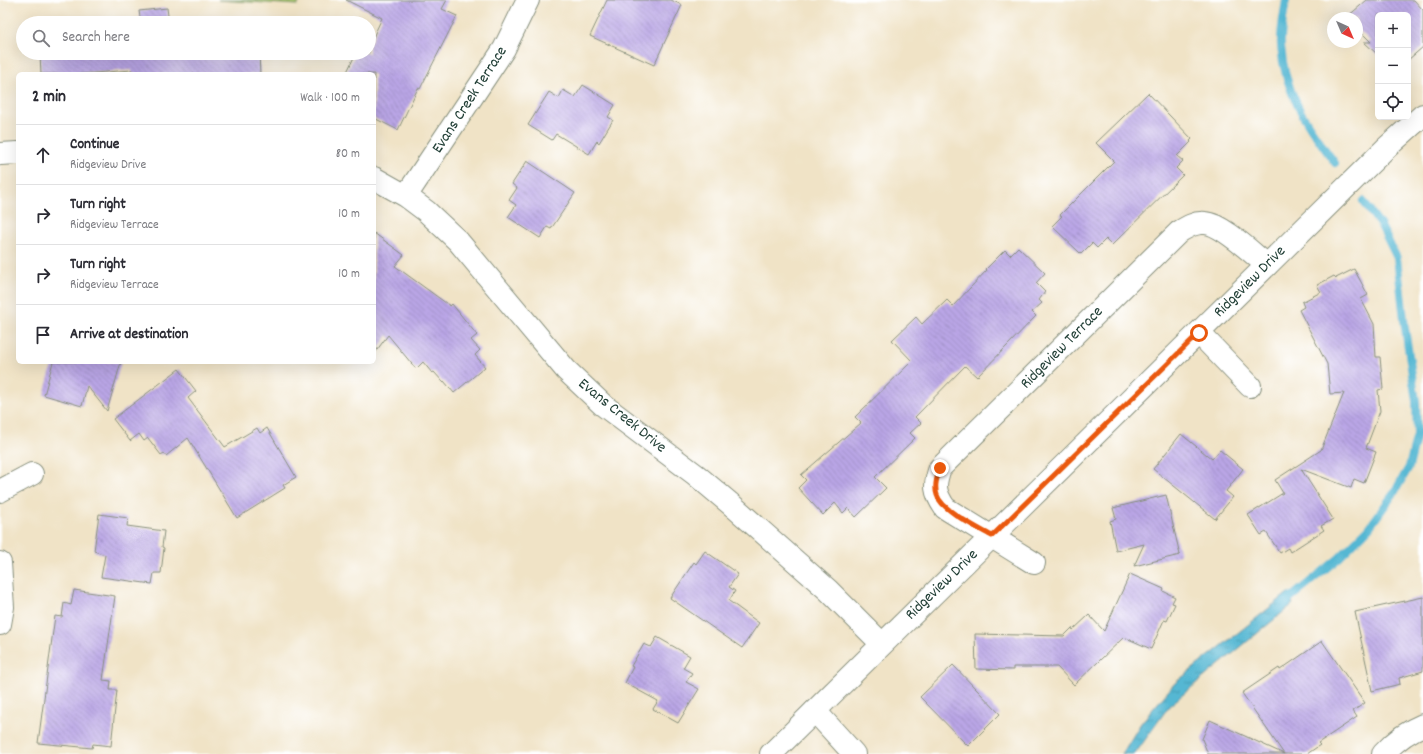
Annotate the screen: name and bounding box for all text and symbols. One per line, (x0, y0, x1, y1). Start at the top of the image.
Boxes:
north arrow (1327, 12, 1363, 48)
map controls (1375, 12, 1411, 120)
button: + (1375, 12, 1411, 48)
search box (16, 16, 376, 60)
icon: search (30, 27, 52, 49)
text: Search here (62, 27, 130, 49)
street label: Evans Creek Terrace (427, 42, 513, 158)
button: − (1375, 48, 1411, 84)
button: locate (1375, 84, 1411, 120)
text: 2 min (32, 86, 66, 110)
text: Walk · 100 m (300, 89, 360, 108)
text: Continue (70, 134, 119, 156)
icon: ahead (32, 144, 54, 166)
text: 80 m (336, 145, 360, 164)
text: Ridgeview Drive (70, 156, 146, 175)
text: Turn right (70, 194, 126, 216)
icon: right (32, 204, 54, 226)
text: 10 m (338, 205, 360, 224)
text: Ridgeview Terrace (70, 216, 159, 235)
street label: Ridgeview Drive (1209, 241, 1291, 323)
text: Turn right (70, 254, 126, 276)
icon: right (32, 264, 54, 286)
text: 10 m (338, 265, 360, 284)
text: Ridgeview Terrace (70, 276, 159, 295)
street label: Ridgeview Terrace (1015, 301, 1109, 395)
icon: arrive (32, 324, 54, 346)
text: Arrive at destination (70, 324, 188, 346)
route start (1190, 324, 1208, 342)
street label: Evans Creek Drive (573, 373, 671, 459)
route end (931, 459, 949, 477)
street label: Ridgeview Drive (900, 544, 984, 626)

